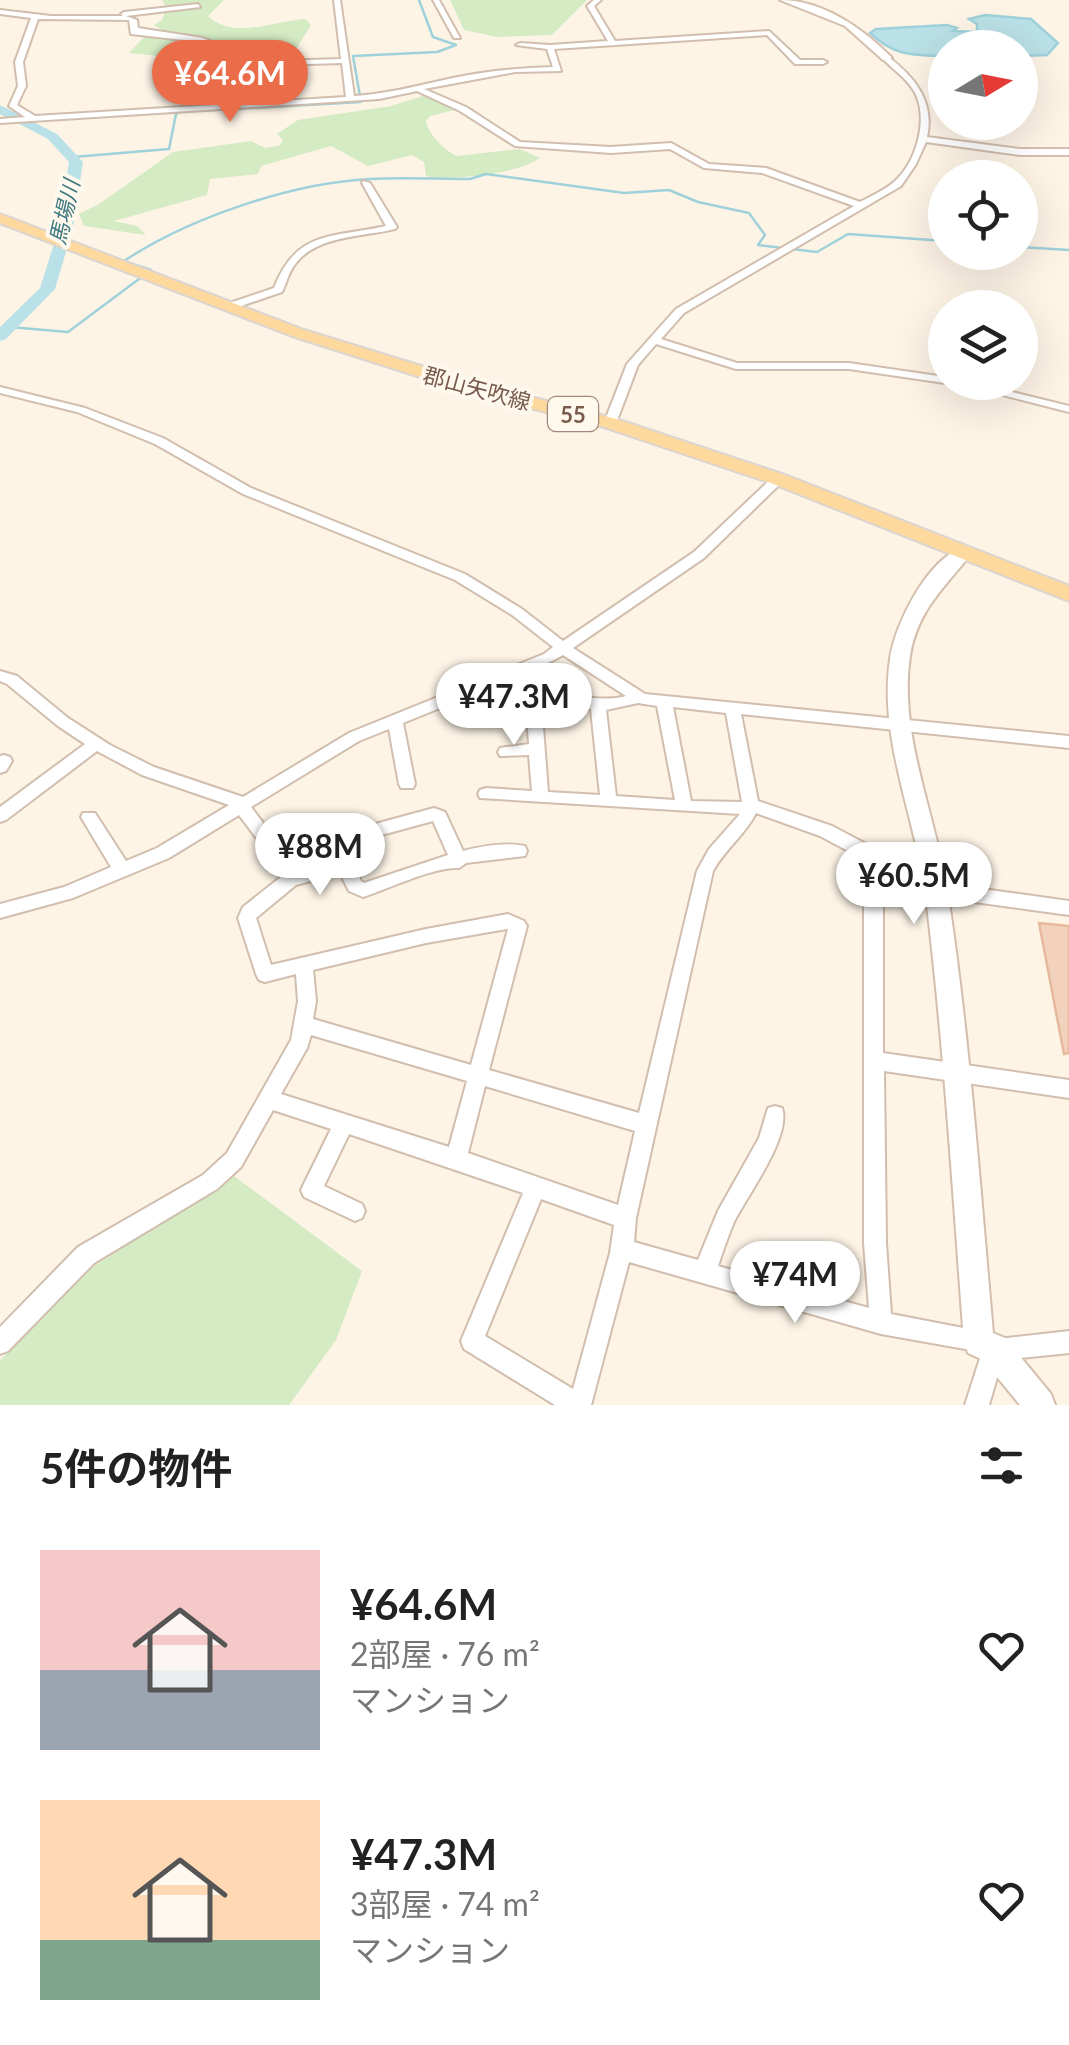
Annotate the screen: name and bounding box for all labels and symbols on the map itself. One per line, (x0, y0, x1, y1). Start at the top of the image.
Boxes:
north arrow (928, 30, 1038, 140)
pin: ¥64.6M (149, 40, 311, 125)
water label: 馬場川 (43, 175, 85, 247)
street label: 郡山矢吹線 (420, 361, 534, 415)
road number: 55 (548, 397, 598, 431)
pin: ¥47.3M (433, 663, 595, 748)
pin: ¥88M (261, 813, 379, 898)
pin: ¥60.5M (833, 842, 995, 927)
pin: ¥74M (736, 1241, 854, 1326)

